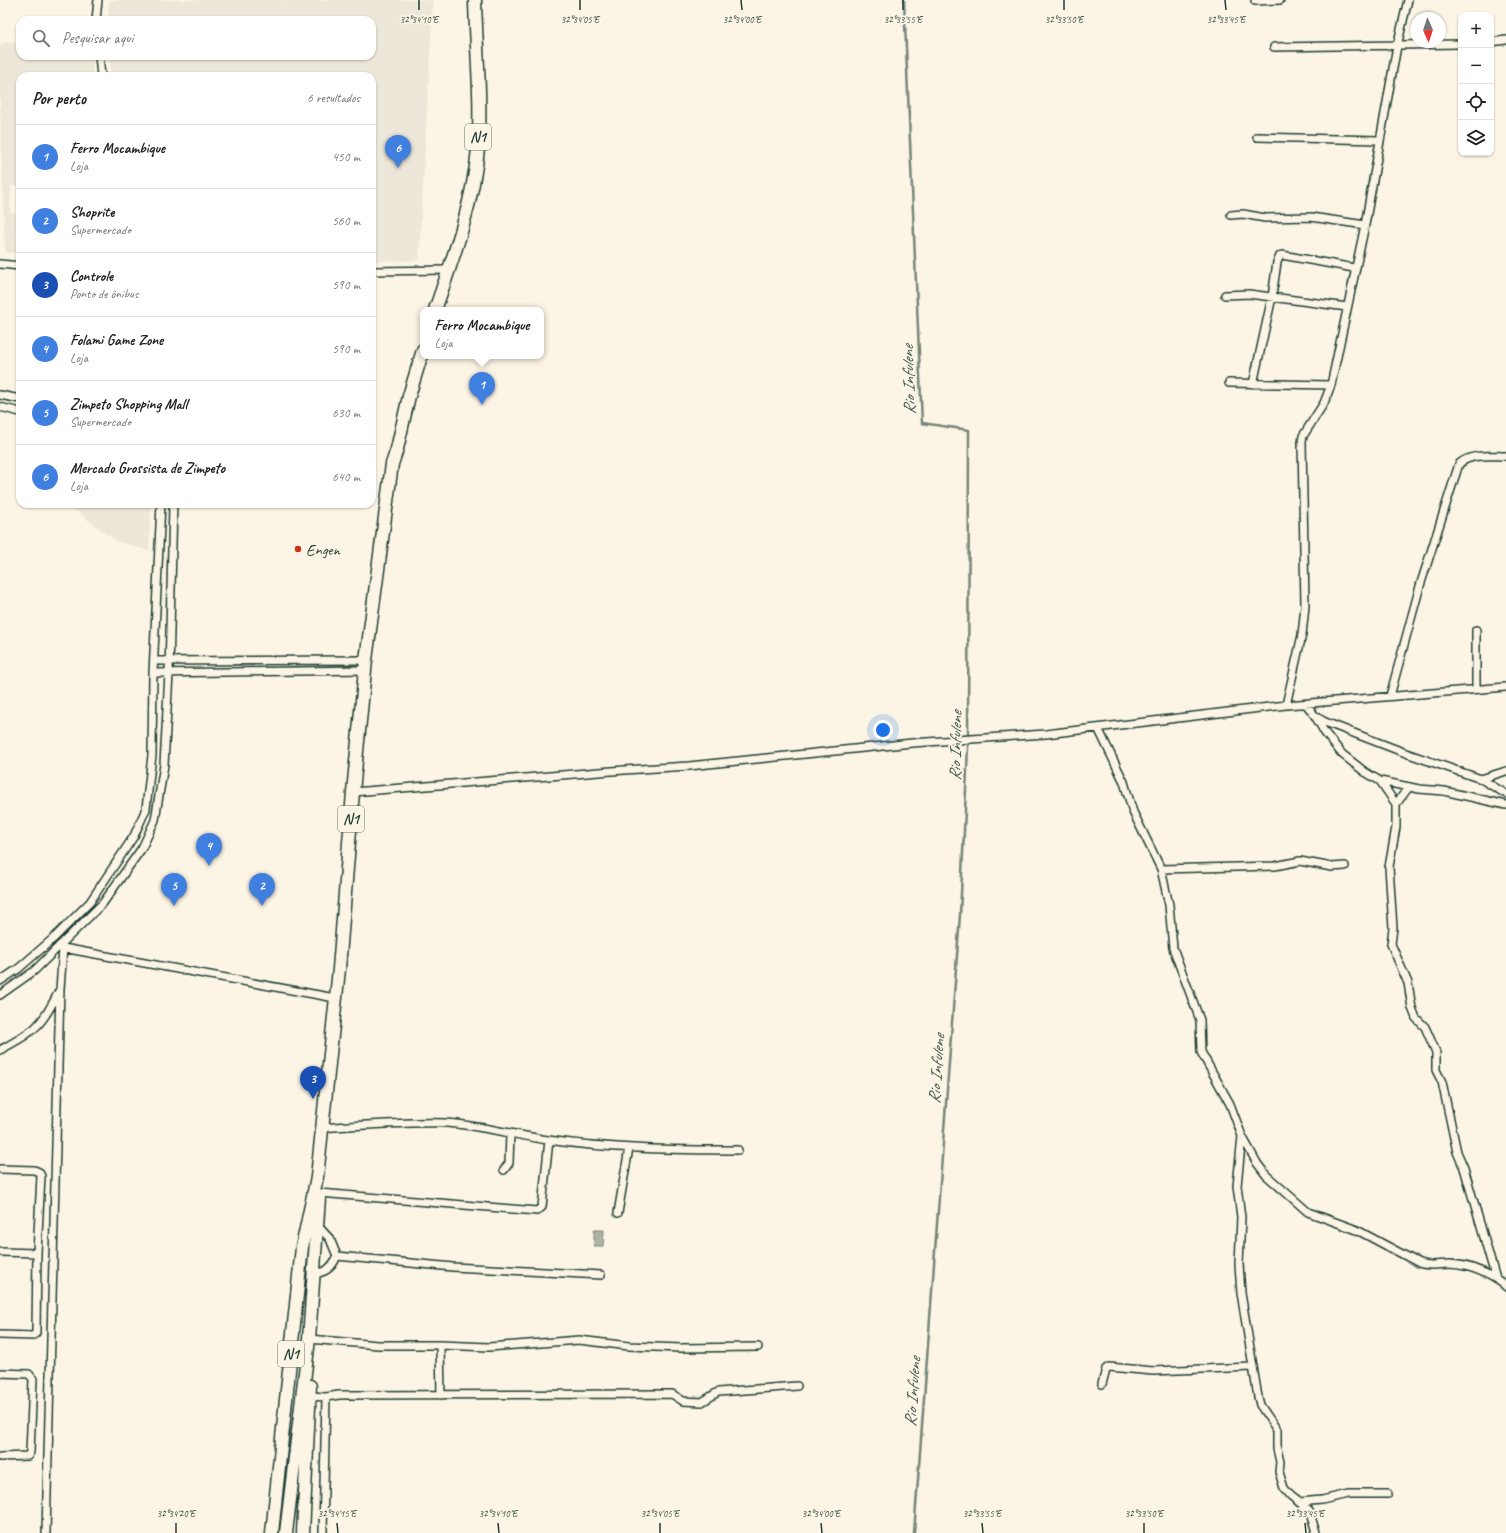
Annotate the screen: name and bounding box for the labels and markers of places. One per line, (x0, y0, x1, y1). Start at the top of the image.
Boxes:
pin: 6 (385, 135, 411, 168)
pin: 1 (469, 372, 495, 405)
place label: Engen (306, 540, 341, 560)
marker: Engen (293, 544, 303, 554)
pin: 4 (196, 833, 222, 866)
pin: 5 (161, 873, 187, 906)
pin: 2 (249, 873, 275, 906)
pin: 3 (300, 1066, 326, 1099)

